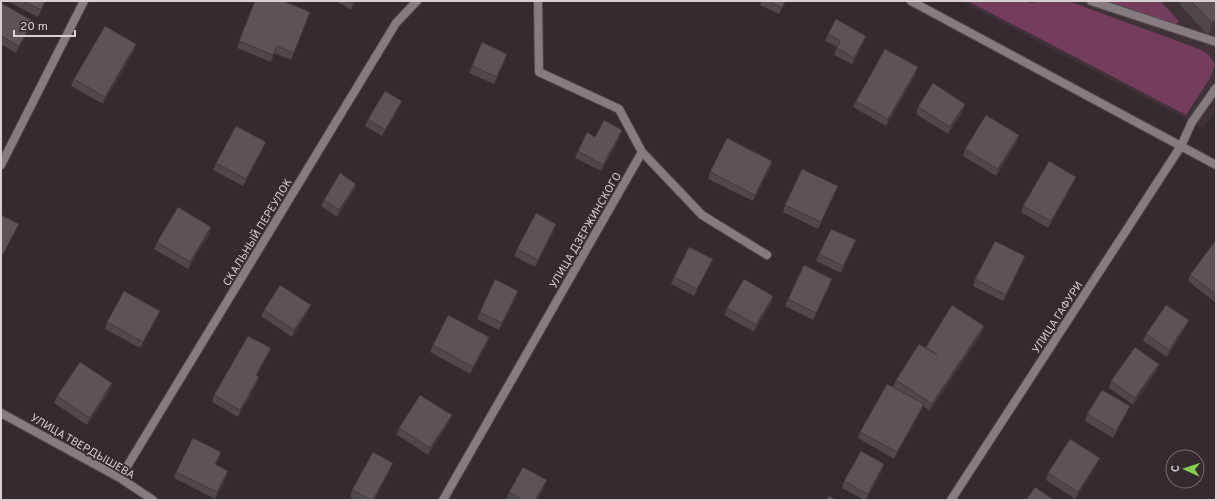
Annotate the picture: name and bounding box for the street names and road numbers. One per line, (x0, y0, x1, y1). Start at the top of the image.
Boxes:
street label: УЛИЦА ДЗЕРЖИНСКОГО (547, 170, 625, 291)
street label: СКАЛЬНЫЙ ПЕРЕУЛОК (219, 176, 296, 289)
street label: УЛИЦА ГАФУРИ (1029, 279, 1086, 356)
street label: УЛИЦА ТВЕРДЫШЕВА (28, 411, 137, 483)

